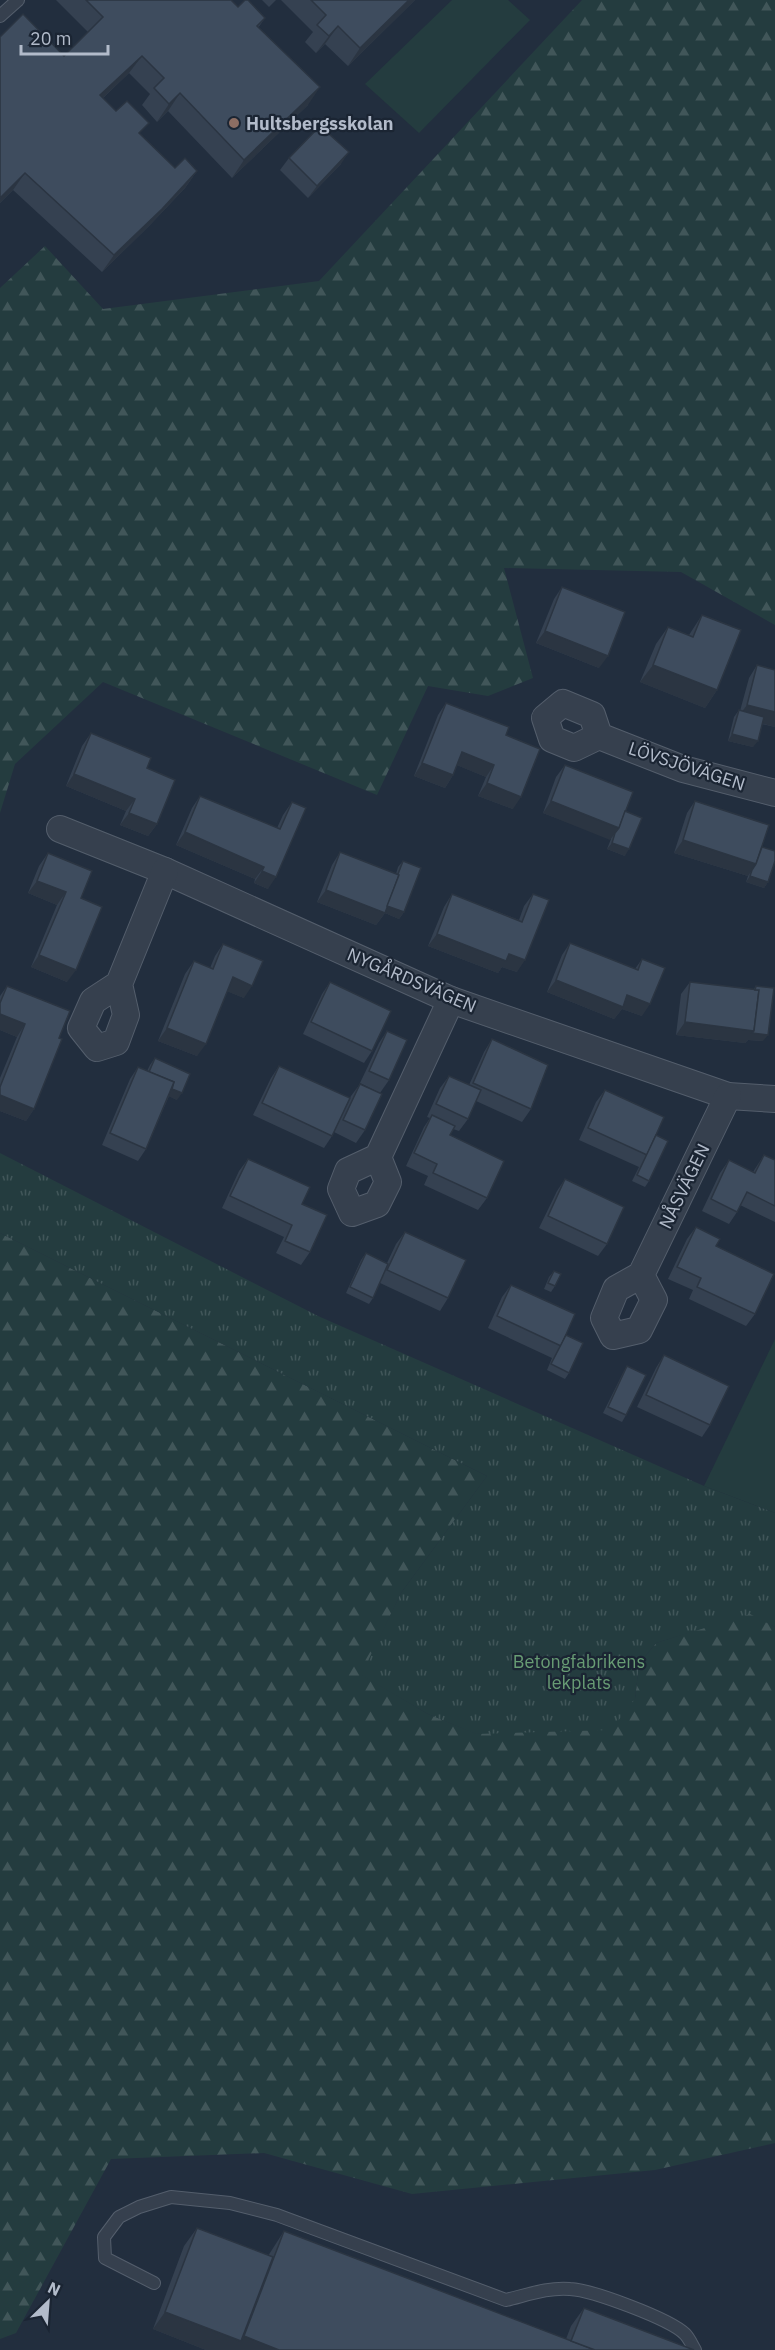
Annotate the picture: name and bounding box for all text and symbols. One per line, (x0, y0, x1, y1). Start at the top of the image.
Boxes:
scale bar (21, 18, 108, 56)
text: 20 m (30, 27, 72, 50)
place label: Hultsbergsskolan (246, 112, 394, 135)
marker: Hultsbergsskolan (227, 116, 241, 130)
street label: LÖVSJÖVÄGEN (626, 736, 748, 796)
street label: NYGÅRDSVÄGEN (344, 941, 480, 1018)
street label: NÅSVÄGEN (653, 1139, 714, 1232)
park label: Betongfabrikens lekplats (513, 1650, 645, 1694)
north arrow (18, 2272, 78, 2332)
text: N (45, 2277, 64, 2300)

